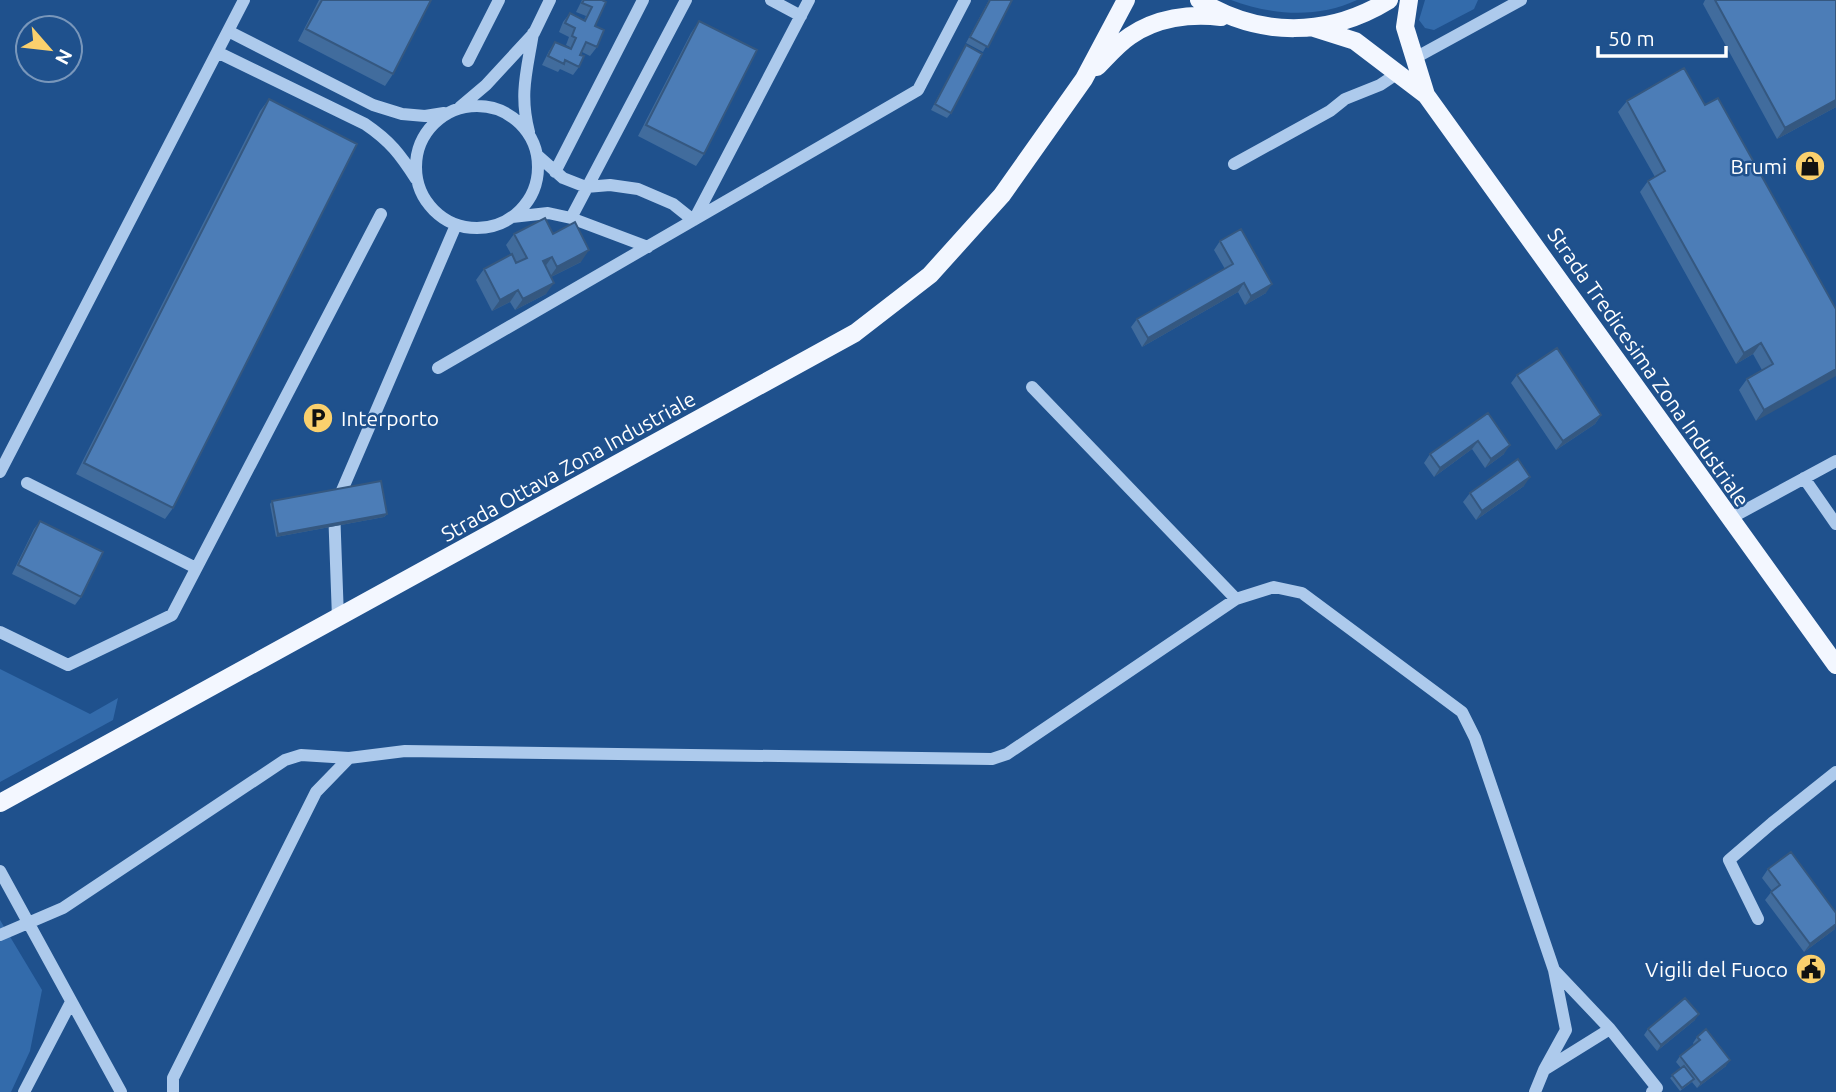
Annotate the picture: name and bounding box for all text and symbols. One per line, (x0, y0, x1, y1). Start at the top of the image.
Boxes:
north arrow (14, 14, 84, 84)
scale bar (1598, 14, 1726, 58)
text: 50 m (1608, 26, 1655, 50)
text: N (51, 46, 77, 68)
shop icon: Brumi (1793, 149, 1827, 183)
place label: Brumi (1730, 154, 1787, 178)
street label: Strada Tredicesima Zona Industriale (1543, 223, 1755, 511)
street label: Strada Ottava Zona Industriale (437, 386, 699, 546)
parking icon: Interporto (301, 401, 335, 435)
place label: Interporto (341, 406, 439, 430)
public building icon: Vigili del Fuoco (1794, 952, 1828, 986)
place label: Vigili del Fuoco (1645, 957, 1788, 981)

